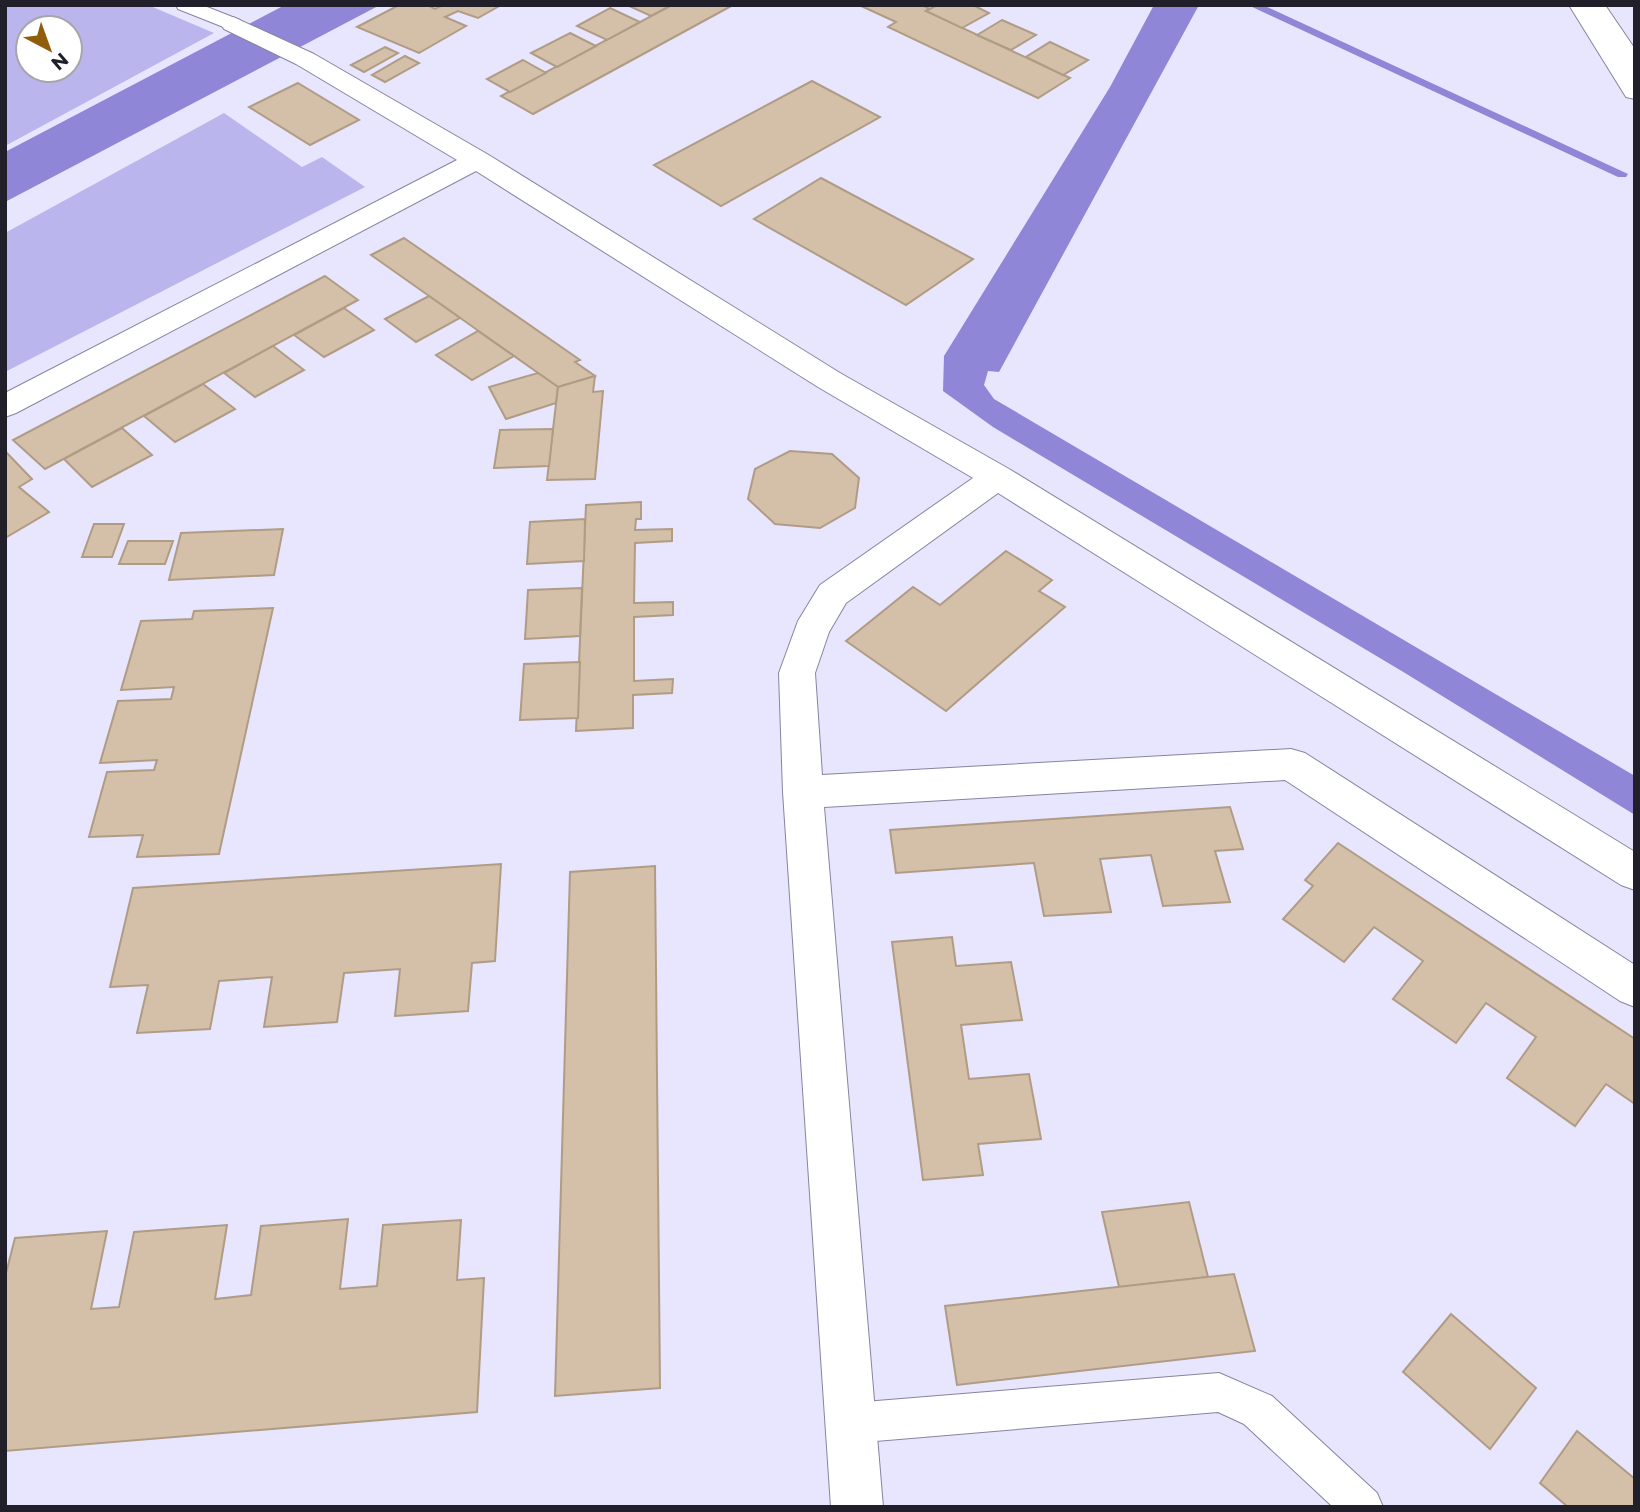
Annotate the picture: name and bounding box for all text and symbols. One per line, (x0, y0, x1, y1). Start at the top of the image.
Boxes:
north arrow (14, 14, 84, 84)
text: N (46, 48, 73, 75)

